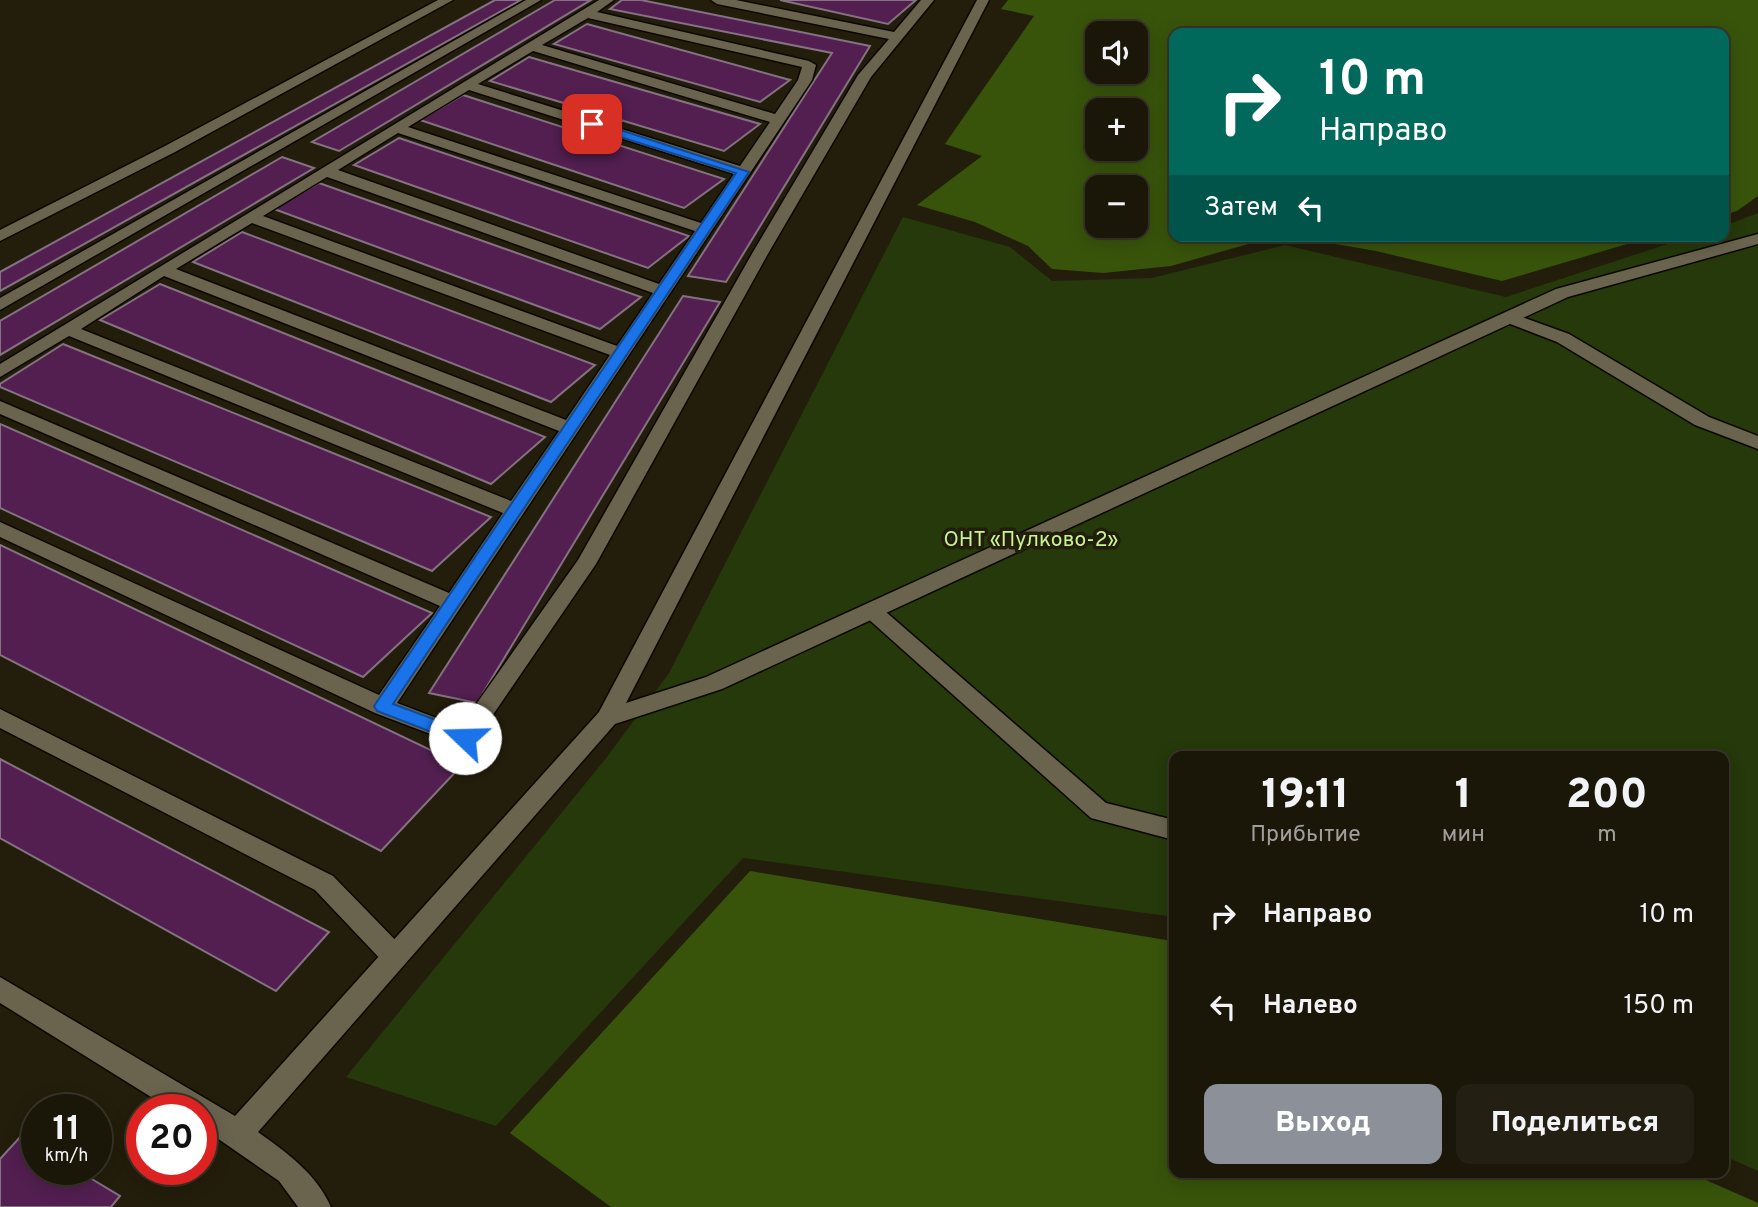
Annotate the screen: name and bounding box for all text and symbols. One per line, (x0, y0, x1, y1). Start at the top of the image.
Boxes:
map controls (1085, 21, 1148, 238)
button: sound (1085, 21, 1148, 84)
text: 10 m (1319, 51, 1426, 113)
icon: right (1204, 56, 1295, 147)
pin (562, 94, 622, 154)
button: + (1085, 98, 1148, 161)
icon: arrive (573, 105, 611, 143)
text: Направо (1319, 112, 1447, 152)
button: − (1085, 175, 1148, 238)
icon: left (1292, 189, 1330, 227)
text: Затем (1204, 192, 1278, 225)
park label: ОНТ «Пулково-2» (944, 527, 1119, 554)
position arrow (428, 701, 502, 775)
text: 19:11 (1261, 770, 1349, 823)
text: 1 (1455, 770, 1472, 823)
text: 200 (1566, 770, 1648, 823)
text: Прибытие (1250, 821, 1361, 850)
text: мин (1442, 821, 1485, 850)
text: m (1597, 821, 1617, 850)
icon: right (1204, 897, 1242, 935)
text: Направо (1263, 899, 1372, 932)
text: 10 m (1639, 899, 1694, 932)
icon: left (1204, 988, 1242, 1026)
text: Налево (1263, 990, 1358, 1023)
text: 150 m (1623, 990, 1694, 1023)
button: Выход (1204, 1084, 1442, 1164)
button: Поделиться (1456, 1084, 1694, 1164)
speed limit sign: 20 (126, 1094, 217, 1185)
text: 11 (53, 1108, 81, 1152)
text: km/h (45, 1145, 88, 1168)

